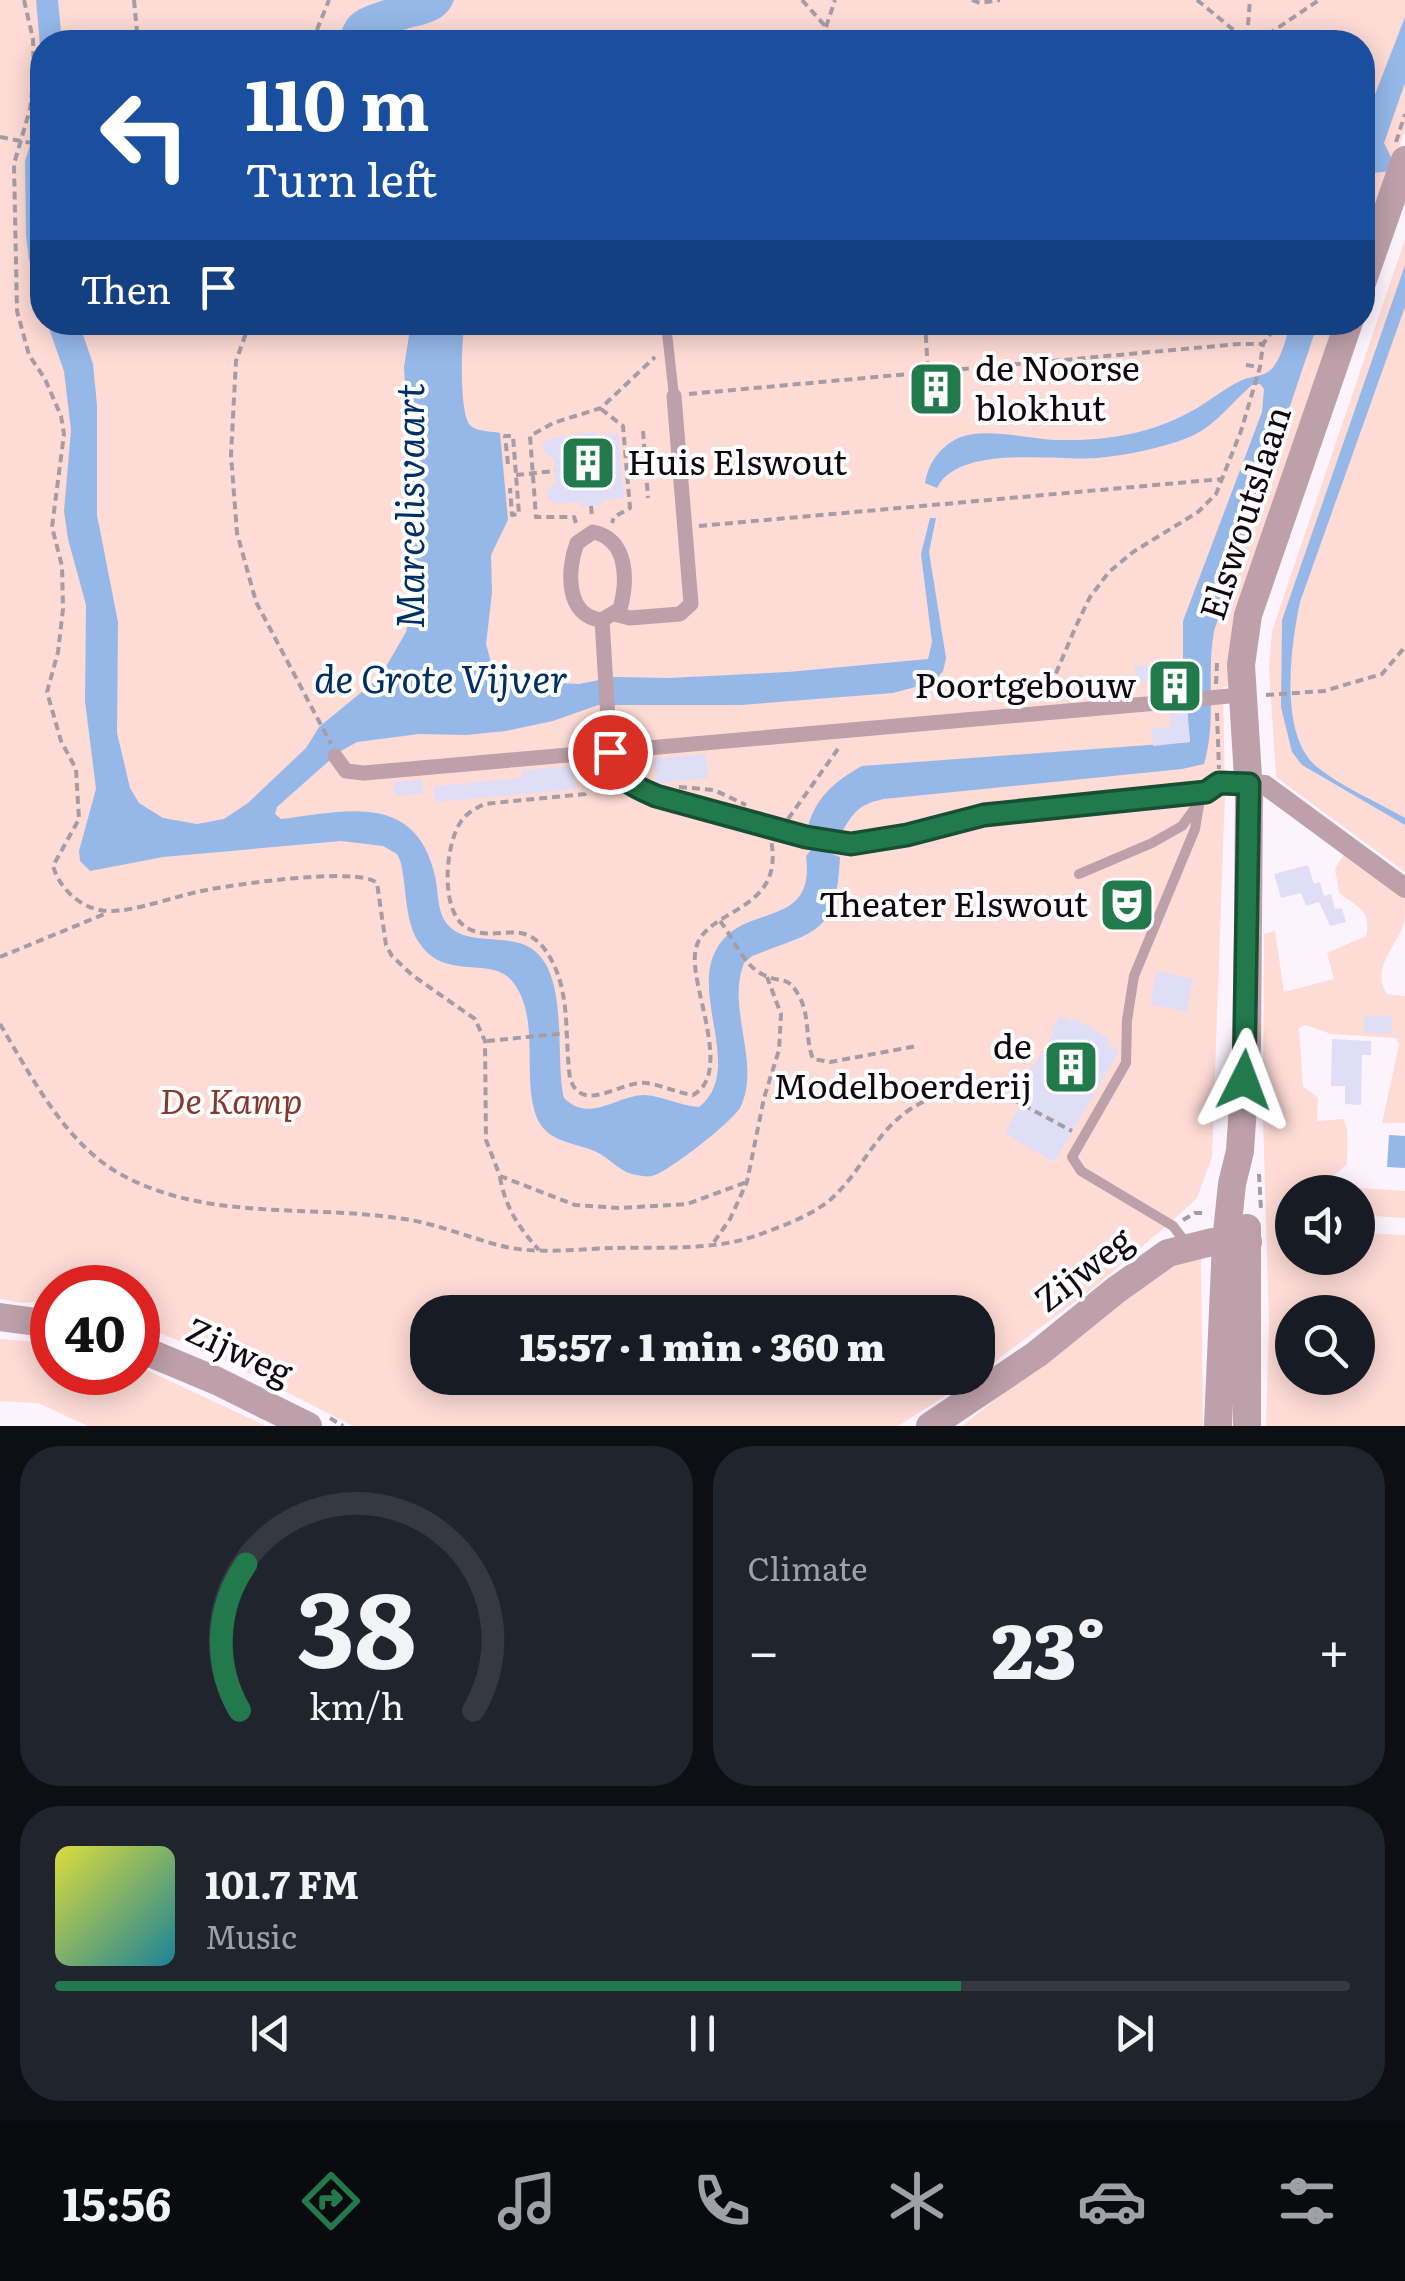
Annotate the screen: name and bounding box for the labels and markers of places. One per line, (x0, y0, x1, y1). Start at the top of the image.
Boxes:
place label: de Noorse blokhut (975, 340, 1140, 432)
building icon: de Noorse blokhut (906, 359, 966, 419)
building icon: Huis Elswout (558, 433, 618, 493)
place label: Huis Elswout (627, 434, 847, 486)
building icon: Poortgebouw (1145, 656, 1205, 716)
place label: Poortgebouw (915, 657, 1136, 709)
pin (568, 710, 653, 795)
theatre icon: Theater Elswout (1097, 875, 1157, 935)
place label: Theater Elswout (819, 876, 1088, 928)
place label: de Modelboerderij (773, 1018, 1032, 1110)
building icon: de Modelboerderij (1041, 1037, 1101, 1097)

